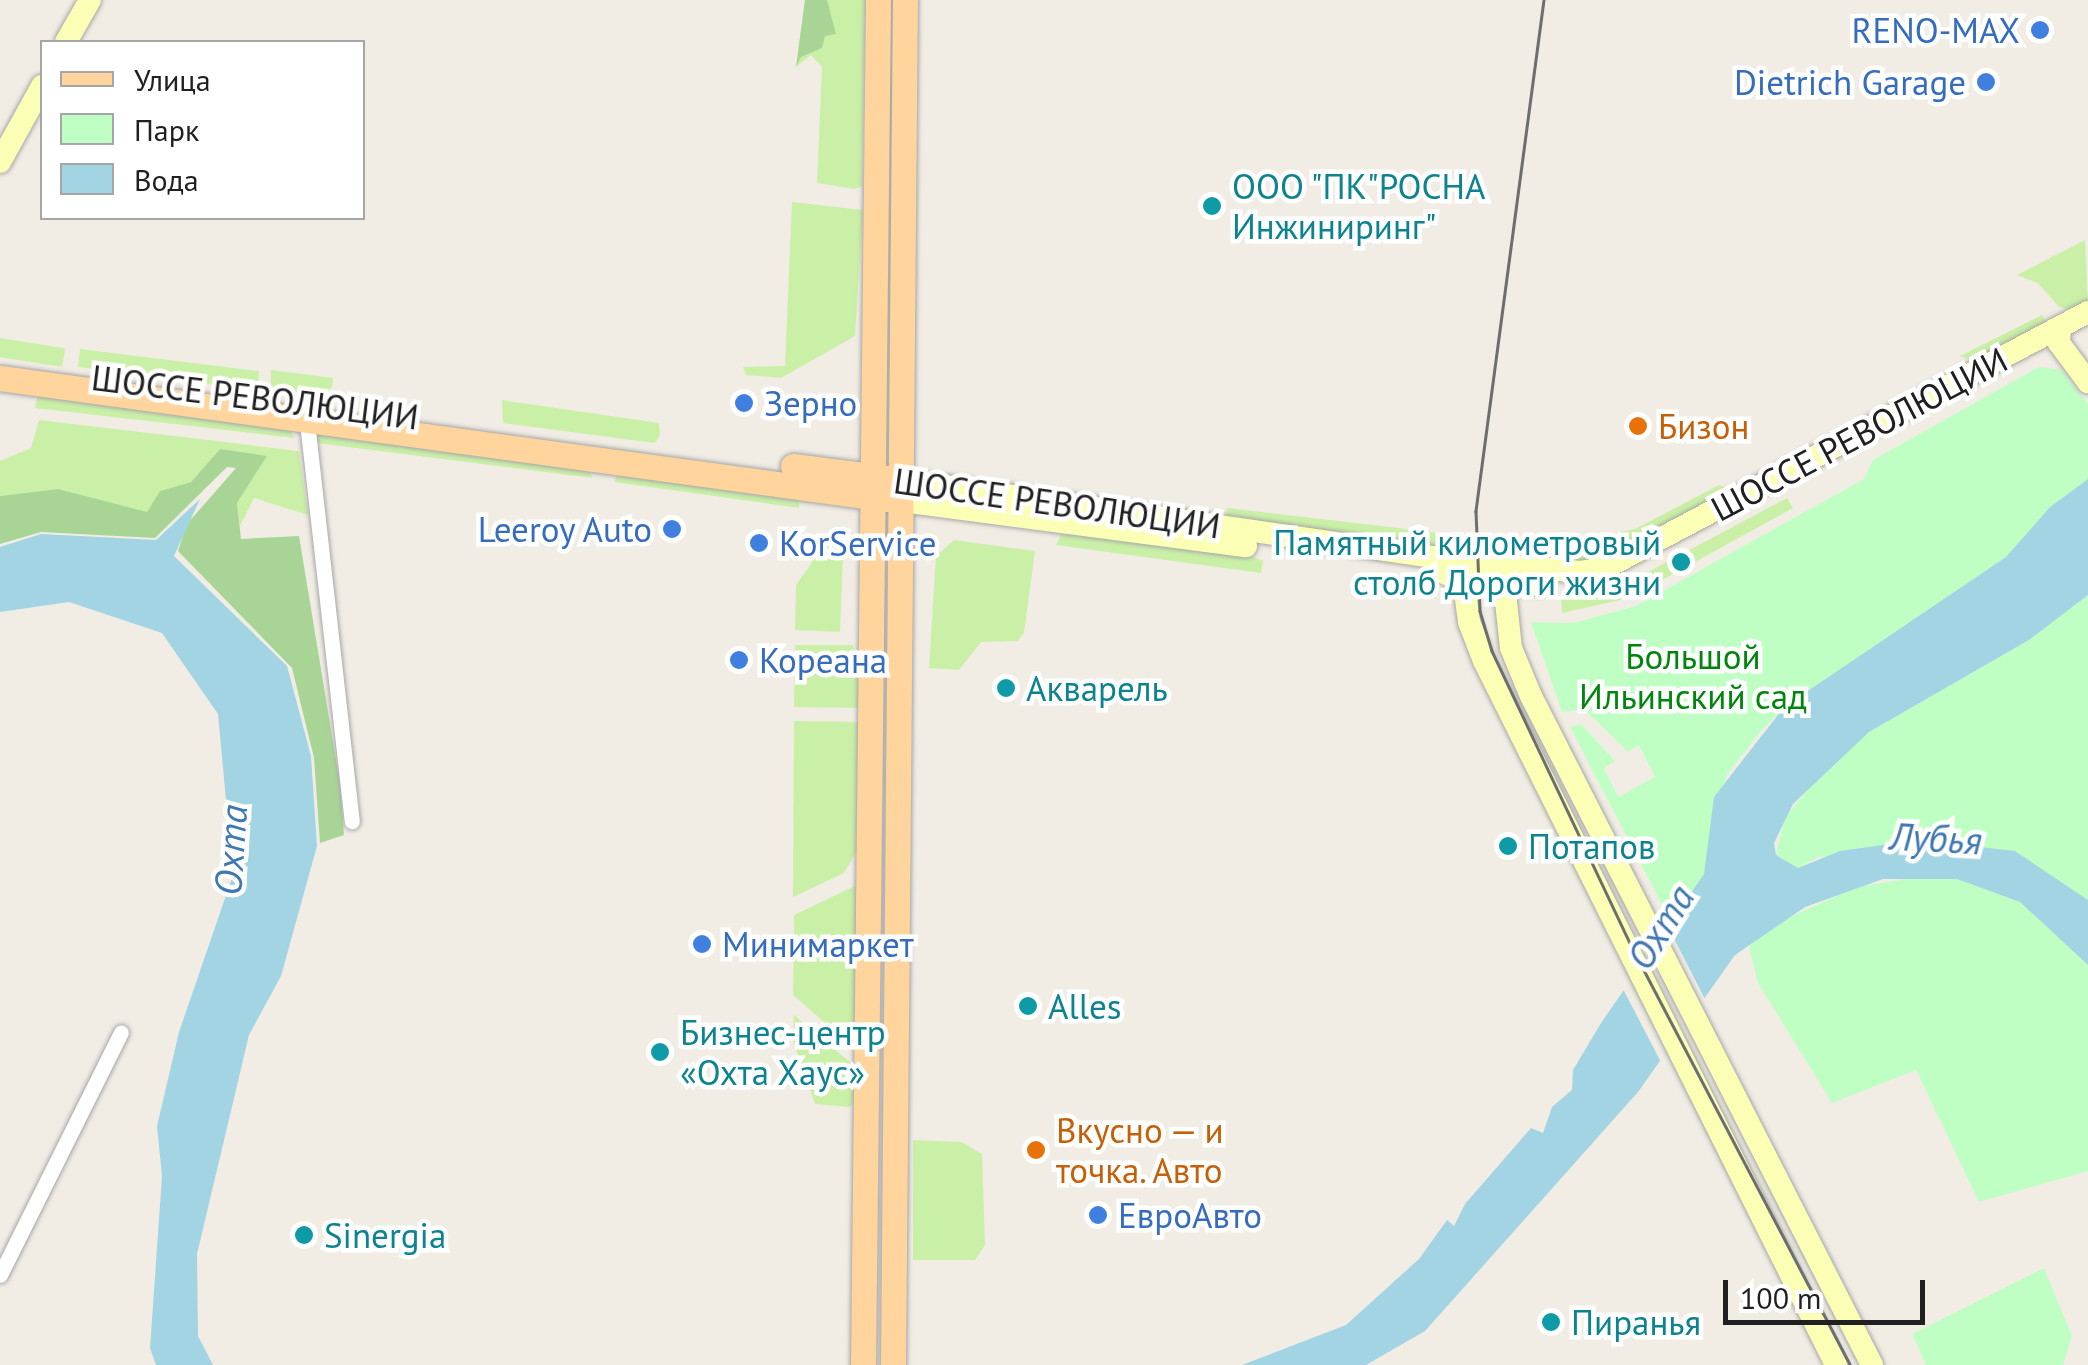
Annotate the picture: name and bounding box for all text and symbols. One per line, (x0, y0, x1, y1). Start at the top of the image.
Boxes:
place label: RENO-MAX (1852, 9, 2020, 51)
marker: RENO-MAX (2029, 19, 2051, 41)
legend (40, 40, 365, 220)
text: Улица (134, 60, 211, 99)
place label: Dietrich Garage (1734, 61, 1966, 103)
marker: Dietrich Garage (1975, 71, 1997, 93)
text: Парк (134, 110, 199, 149)
text: Вода (134, 160, 199, 199)
place label: ООО "ПК"РОСНА Инжиниринг" (1232, 165, 1488, 247)
marker: ООО "ПК"РОСНА Инжиниринг" (1201, 195, 1223, 217)
street label: ШОССЕ РЕВОЛЮЦИИ (1704, 338, 2014, 530)
street label: ШОССЕ РЕВОЛЮЦИИ (89, 356, 421, 438)
place label: Зерно (764, 382, 857, 424)
marker: Зерно (733, 392, 755, 414)
place label: Бизон (1658, 405, 1749, 447)
marker: Бизон (1627, 415, 1649, 437)
street label: ШОССЕ РЕВОЛЮЦИИ (891, 459, 1223, 547)
place label: Leeroy Auto (475, 508, 652, 550)
marker: Leeroy Auto (661, 518, 683, 540)
place label: Памятный километровый столб Дороги жизни (1273, 521, 1661, 603)
place label: KorService (779, 522, 937, 564)
marker: KorService (748, 532, 770, 554)
marker: Памятный километровый столб Дороги жизни (1670, 551, 1692, 573)
park label: Большой Ильинский сад (1579, 635, 1807, 717)
place label: Кореана (759, 639, 887, 681)
marker: Кореана (728, 649, 750, 671)
place label: Акварель (1026, 667, 1168, 709)
marker: Акварель (995, 677, 1017, 699)
water label: Охта (204, 803, 256, 897)
water label: Лубья (1889, 813, 1983, 863)
place label: Потапов (1528, 825, 1656, 867)
marker: Потапов (1497, 835, 1519, 857)
water label: Охта (1617, 877, 1703, 977)
place label: Минимаркет (722, 923, 914, 965)
marker: Минимаркет (691, 933, 713, 955)
place label: Alles (1048, 985, 1121, 1027)
marker: Alles (1017, 995, 1039, 1017)
place label: Бизнес-центр «Охта Хаус» (680, 1011, 886, 1093)
marker: Бизнес-центр «Охта Хаус» (649, 1041, 671, 1063)
place label: Вкусно — и точка. Авто (1056, 1109, 1229, 1191)
marker: Вкусно — и точка. Авто (1025, 1139, 1047, 1161)
place label: ЕвроАвто (1118, 1194, 1262, 1236)
marker: ЕвроАвто (1087, 1204, 1109, 1226)
place label: Sinergia (324, 1214, 446, 1256)
marker: Sinergia (293, 1224, 315, 1246)
scale bar (1728, 1260, 1930, 1322)
text: 100 m (1740, 1278, 1821, 1317)
place label: Пиранья (1571, 1301, 1701, 1343)
marker: Пиранья (1540, 1311, 1562, 1333)

